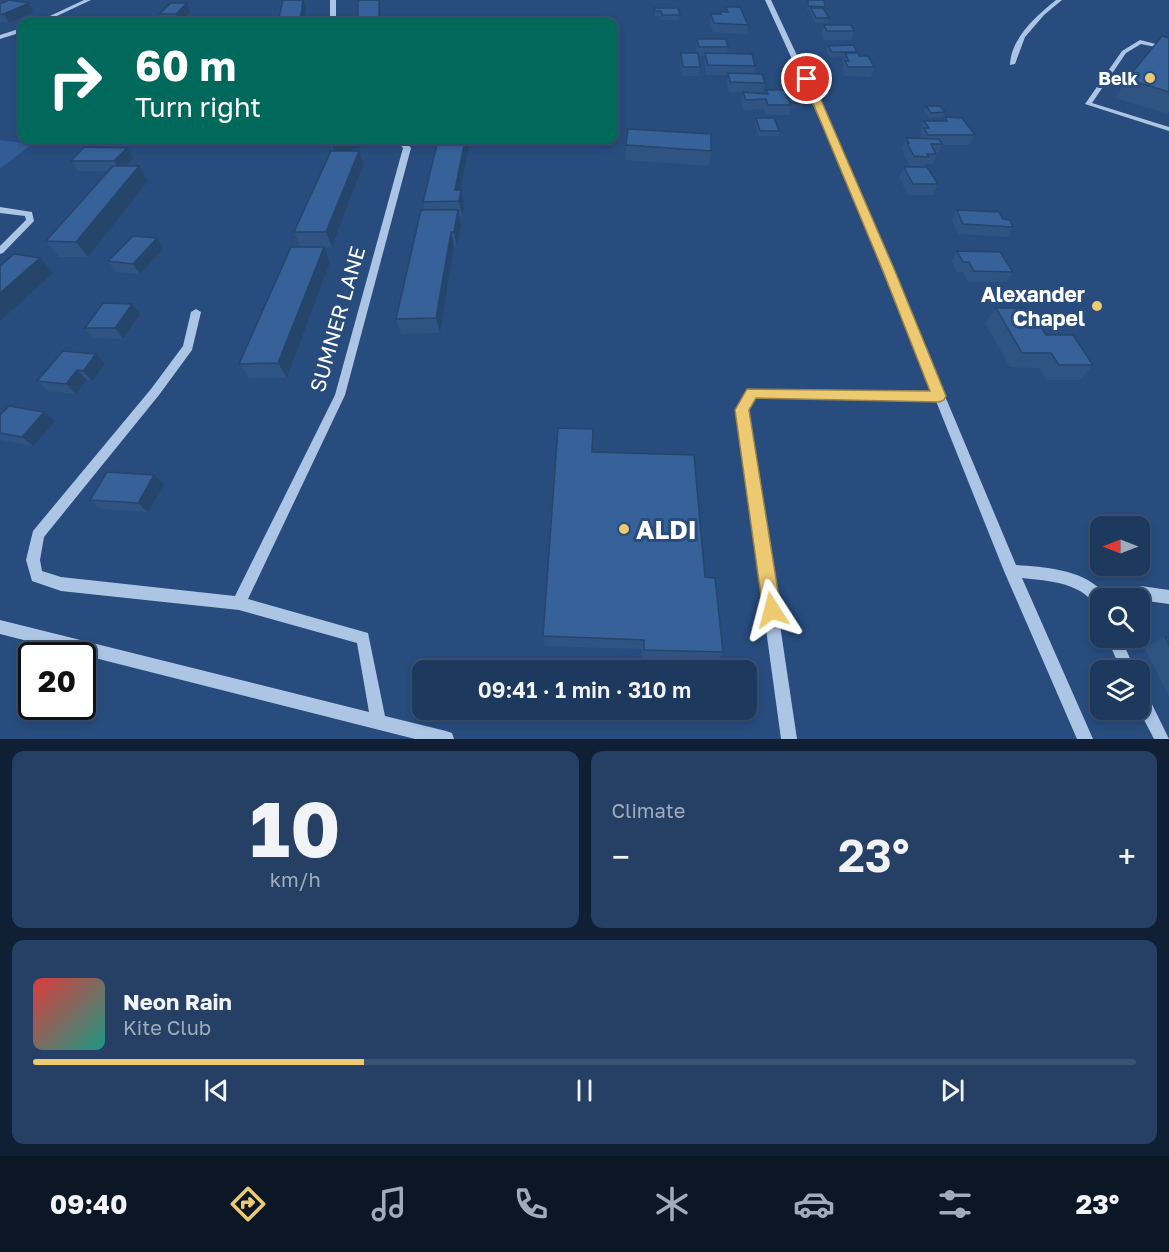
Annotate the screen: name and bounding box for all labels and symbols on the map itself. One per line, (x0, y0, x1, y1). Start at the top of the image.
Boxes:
pin (781, 53, 832, 104)
place label: Belk (1098, 67, 1139, 89)
marker: Belk (1143, 71, 1157, 85)
street label: SUMNER LANE (304, 243, 370, 395)
place label: Alexander Chapel (981, 281, 1085, 331)
marker: Alexander Chapel (1090, 299, 1104, 313)
place label: ALDI (636, 514, 697, 545)
north arrow (1090, 516, 1150, 576)
marker: ALDI (617, 522, 631, 536)
position arrow (740, 578, 804, 642)
speed limit sign: 20 (18, 642, 96, 720)

